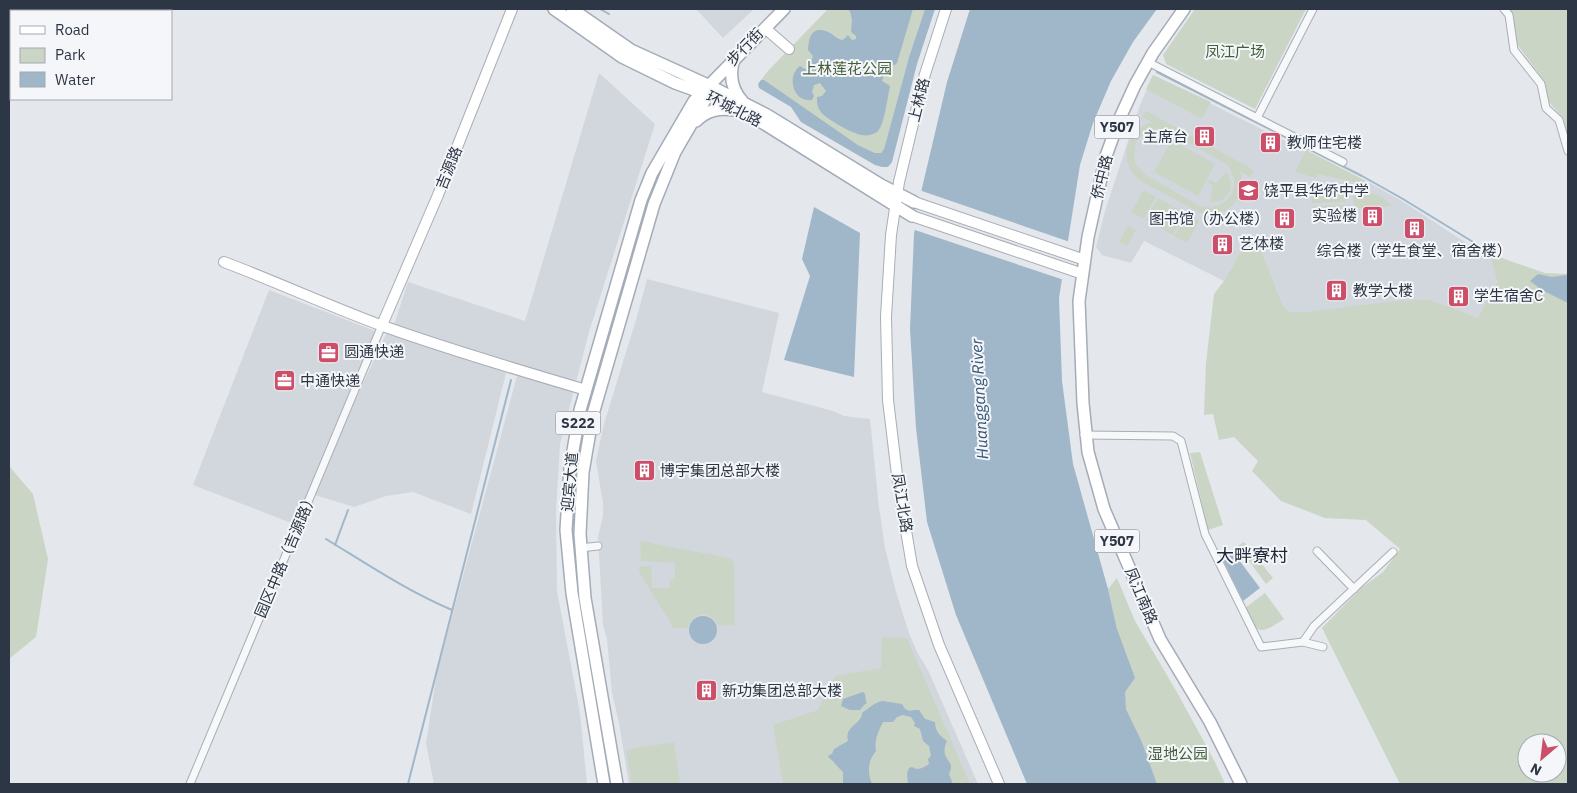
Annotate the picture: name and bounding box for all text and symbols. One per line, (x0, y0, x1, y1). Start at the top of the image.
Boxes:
legend (10, 10, 172, 100)
text: Road (55, 20, 90, 39)
street label: 步行街 (722, 24, 767, 69)
park label: 凤江广场 (1205, 42, 1265, 61)
text: Park (55, 45, 85, 64)
park label: 上林莲花公园 (802, 59, 892, 78)
text: Water (55, 70, 96, 89)
street label: 上林路 (904, 76, 933, 124)
street label: 环城北路 (703, 86, 765, 131)
road number: Y507 (1094, 115, 1140, 138)
building icon: 主席台 (1192, 125, 1216, 149)
place label: 主席台 (1143, 127, 1188, 146)
building icon: 教师住宅楼 (1259, 131, 1283, 155)
place label: 教师住宅楼 (1287, 133, 1362, 152)
street label: 吉源路 (431, 143, 466, 192)
street label: 侨中路 (1087, 153, 1116, 201)
school or university icon: 饶平县华侨中学 (1236, 179, 1260, 203)
place label: 饶平县华侨中学 (1264, 181, 1369, 200)
building icon: 实验楼 (1361, 204, 1385, 228)
place label: 实验楼 (1312, 206, 1357, 225)
building icon: 图书馆（办公楼） (1273, 207, 1297, 231)
place label: 图书馆（办公楼） (1149, 209, 1269, 228)
building icon: 综合楼（学生食堂、宿舍楼） (1402, 216, 1426, 240)
building icon: 艺体楼 (1211, 232, 1235, 256)
place label: 艺体楼 (1239, 234, 1284, 253)
place label: 综合楼（学生食堂、宿舍楼） (1316, 241, 1512, 260)
building icon: 教学大楼 (1325, 279, 1349, 303)
place label: 教学大楼 (1353, 281, 1413, 300)
building icon: 学生宿舍C (1446, 284, 1470, 308)
place label: 学生宿舍C (1474, 286, 1543, 305)
water label: Huanggang River (966, 337, 992, 460)
office icon: 圆通快递 (316, 340, 340, 364)
place label: 圆通快递 (344, 342, 404, 361)
office icon: 中通快递 (272, 369, 296, 393)
place label: 中通快递 (300, 371, 360, 390)
road number: S222 (556, 412, 600, 434)
street label: 迎宾大道 (557, 451, 582, 513)
building icon: 博宇集团总部大楼 (632, 459, 656, 483)
place label: 博宇集团总部大楼 (660, 461, 780, 480)
street label: 凤江北路 (888, 472, 917, 534)
street label: 园区中路（吉源路） (250, 489, 321, 621)
road number: Y507 (1094, 530, 1140, 552)
district label: 大畔寮村 (1216, 544, 1288, 567)
street label: 凤江南路 (1121, 564, 1162, 627)
building icon: 新功集团总部大楼 (694, 679, 718, 703)
place label: 新功集团总部大楼 (722, 681, 842, 700)
north arrow (1517, 733, 1567, 783)
park label: 湿地公园 (1148, 744, 1208, 763)
text: N (1527, 759, 1545, 780)

